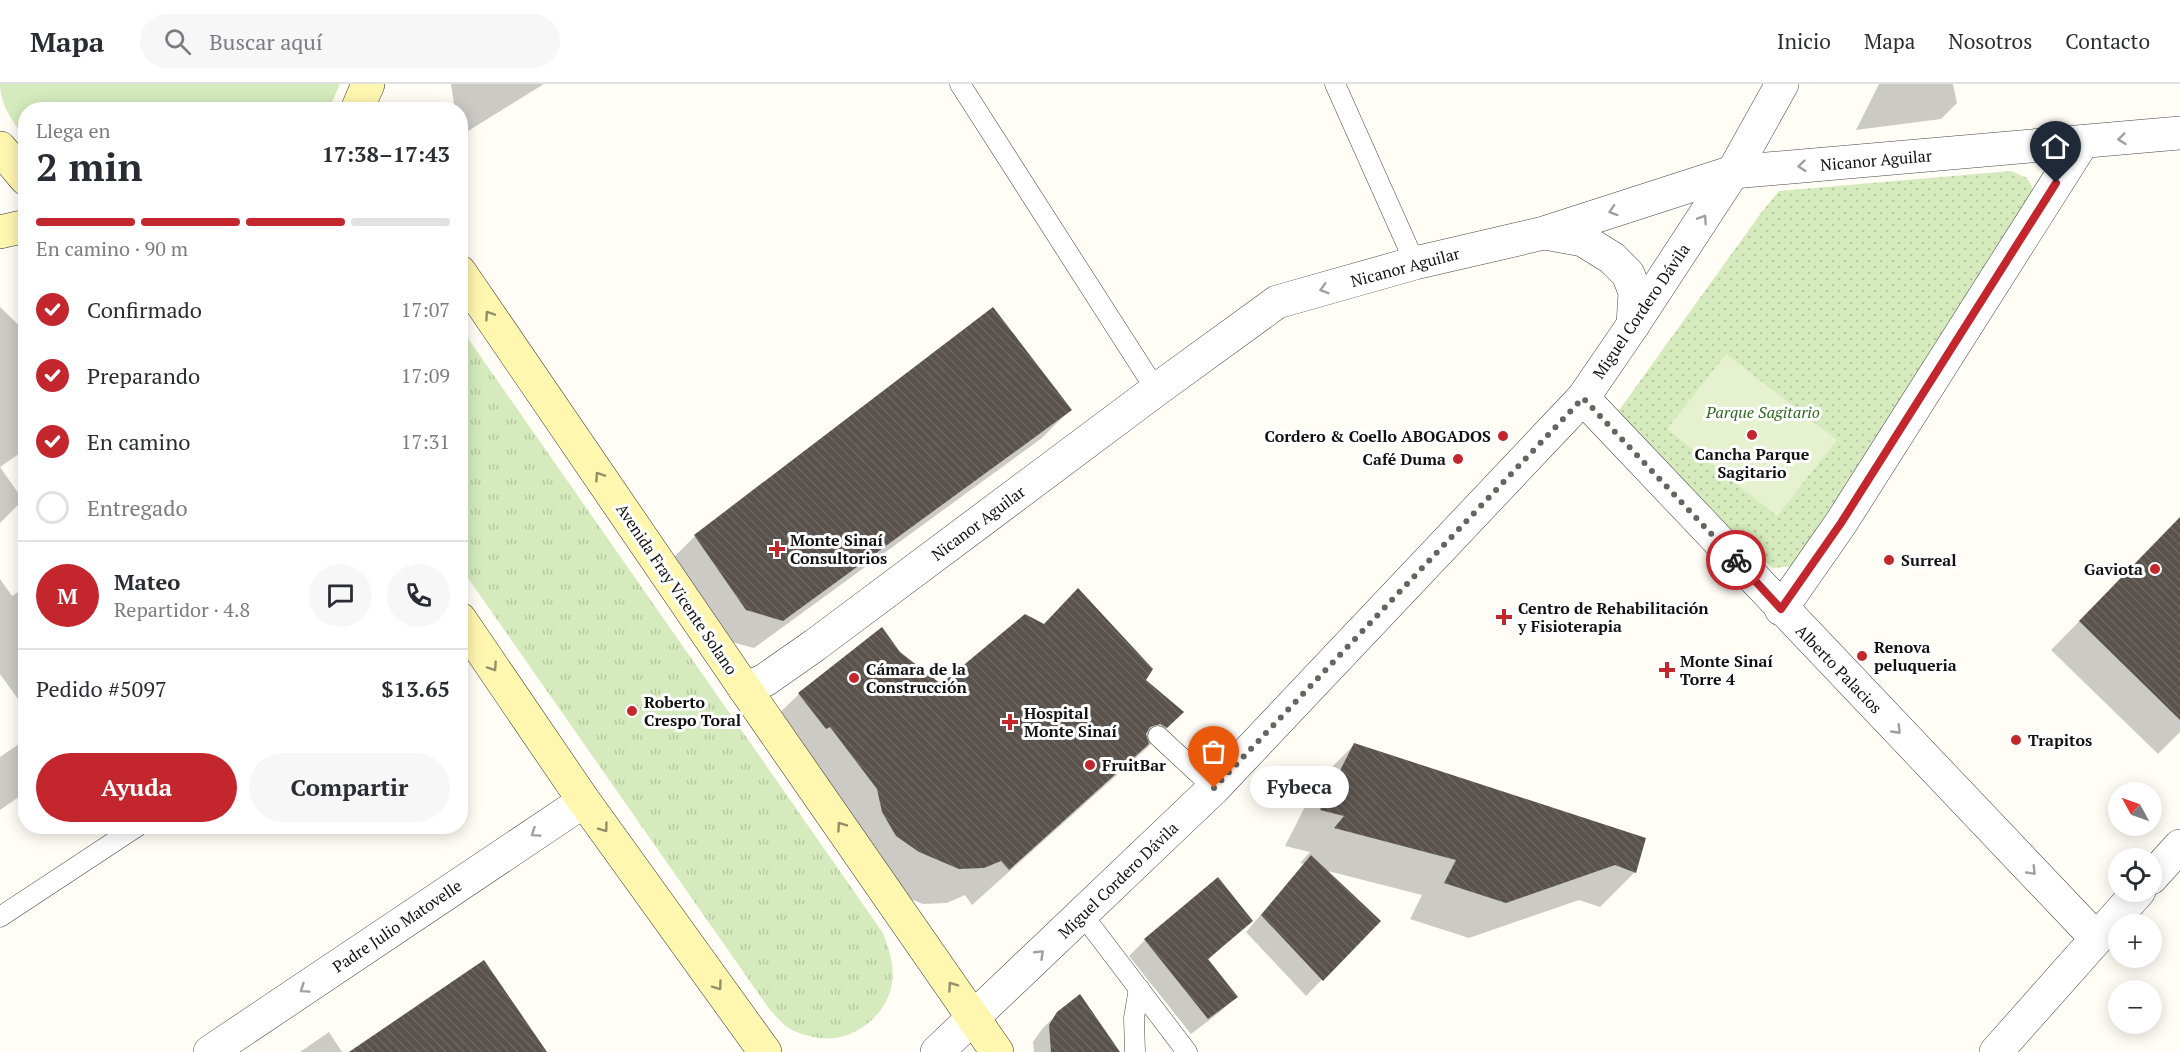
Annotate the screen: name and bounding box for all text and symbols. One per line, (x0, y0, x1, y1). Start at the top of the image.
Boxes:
search box (140, 14, 560, 68)
text: Mapa (30, 23, 104, 60)
icon: search (161, 25, 194, 58)
text: Buscar aquí (209, 27, 323, 56)
text: Inicio (1777, 27, 1831, 55)
text: Mapa (1864, 27, 1915, 55)
text: Nosotros (1948, 27, 2032, 55)
text: Contacto (2065, 27, 2150, 55)
text: Llega en (36, 117, 110, 144)
pin (2030, 121, 2081, 183)
icon: home (2039, 130, 2072, 163)
one-way arrow (2117, 132, 2126, 145)
text: 17:38–17:43 (322, 139, 450, 168)
text: 2 min (36, 140, 143, 192)
street label: Nicanor Aguilar (1819, 144, 1934, 176)
one-way arrow (1797, 159, 1806, 172)
one-way arrow (1608, 203, 1619, 216)
one-way arrow (1696, 215, 1707, 226)
text: En camino · 90 m (36, 235, 188, 262)
street label: Miguel Cordero Dávila (1587, 239, 1695, 383)
street label: Nicanor Aguilar (1348, 242, 1463, 292)
one-way arrow (1319, 282, 1330, 294)
icon: check (36, 293, 69, 326)
text: Confirmado (87, 295, 202, 324)
text: 17:07 (401, 296, 450, 323)
one-way arrow (485, 310, 496, 321)
icon: check (36, 359, 69, 392)
text: Preparando (87, 361, 200, 390)
text: 17:09 (401, 362, 450, 389)
park label: Parque Sagitario (1705, 401, 1820, 423)
icon: check (36, 425, 69, 458)
place label: Cordero & Coello ABOGADOS (1265, 425, 1491, 447)
text: En camino (87, 427, 190, 456)
text: 17:31 (401, 428, 450, 455)
marker: Cancha Parque Sagitario (1745, 428, 1759, 442)
marker: Cordero & Coello ABOGADOS (1496, 429, 1510, 443)
place label: Cancha Parque Sagitario (1695, 443, 1810, 483)
place label: Café Duma (1363, 448, 1446, 470)
marker: Café Duma (1451, 452, 1465, 466)
one-way arrow (595, 471, 606, 482)
street label: Nicanor Aguilar (927, 480, 1030, 565)
text: Entregado (87, 493, 188, 522)
street label: Avenida Fray Vicente Solano (611, 499, 743, 679)
place label: Monte Sinaí Consultorios (790, 529, 887, 569)
courier (1706, 530, 1766, 590)
marker: Monte Sinaí Consultorios (768, 540, 786, 558)
icon: bike (1720, 544, 1753, 577)
place label: Surreal (1901, 549, 1957, 571)
marker: Surreal (1882, 553, 1896, 567)
place label: Gaviota (2084, 558, 2143, 580)
marker: Gaviota (2148, 562, 2162, 576)
button: chat (309, 564, 372, 627)
button: phone (387, 564, 450, 627)
text: Mateo (114, 567, 180, 596)
text: M (57, 581, 78, 610)
text: Repartidor · 4.8 (114, 596, 250, 623)
place label: Centro de Rehabilitación y Fisioterapia (1517, 597, 1709, 637)
marker: Centro de Rehabilitación y Fisioterapia (1495, 608, 1513, 626)
street label: Alberto Palacios (1791, 620, 1887, 718)
place label: Renova peluqueria (1874, 636, 1957, 676)
marker: Renova peluqueria (1855, 649, 1869, 663)
place label: Monte Sinaí Torre 4 (1680, 650, 1773, 690)
place label: Cámara de la Construcción (866, 658, 967, 698)
one-way arrow (486, 660, 497, 671)
marker: Monte Sinaí Torre 4 (1658, 661, 1676, 679)
marker: Cámara de la Construcción (847, 671, 861, 685)
text: Pedido #5097 (36, 674, 167, 703)
text: $13.65 (381, 674, 450, 703)
place label: Roberto Crespo Toral (644, 691, 741, 731)
place label: Hospital Monte Sinaí (1024, 702, 1117, 742)
marker: Roberto Crespo Toral (625, 704, 639, 718)
marker: Hospital Monte Sinaí (1001, 713, 1019, 731)
one-way arrow (1890, 723, 1901, 734)
pin (1188, 726, 1239, 788)
place label: Trapitos (2028, 729, 2092, 751)
marker: Trapitos (2009, 733, 2023, 747)
icon: bag (1197, 735, 1230, 768)
button: Ayuda (36, 753, 237, 822)
button: Compartir (249, 753, 450, 822)
place label: FruitBar (1102, 754, 1166, 776)
marker: FruitBar (1083, 758, 1097, 772)
callout: Fybeca (1250, 767, 1349, 809)
text: Fybeca (1267, 773, 1332, 800)
north arrow (2108, 782, 2162, 836)
map controls (2108, 782, 2162, 1034)
street label: Miguel Cordero Dávila (1053, 817, 1183, 943)
one-way arrow (597, 821, 608, 832)
one-way arrow (837, 822, 848, 833)
one-way arrow (531, 826, 542, 837)
button: locate (2108, 848, 2162, 902)
one-way arrow (2025, 865, 2036, 875)
street label: Padre Julio Matovelle (328, 874, 466, 978)
button: + (2108, 914, 2162, 968)
one-way arrow (1033, 951, 1044, 962)
one-way arrow (711, 980, 722, 991)
button: − (2108, 980, 2162, 1034)
one-way arrow (300, 982, 311, 993)
one-way arrow (948, 982, 959, 993)

